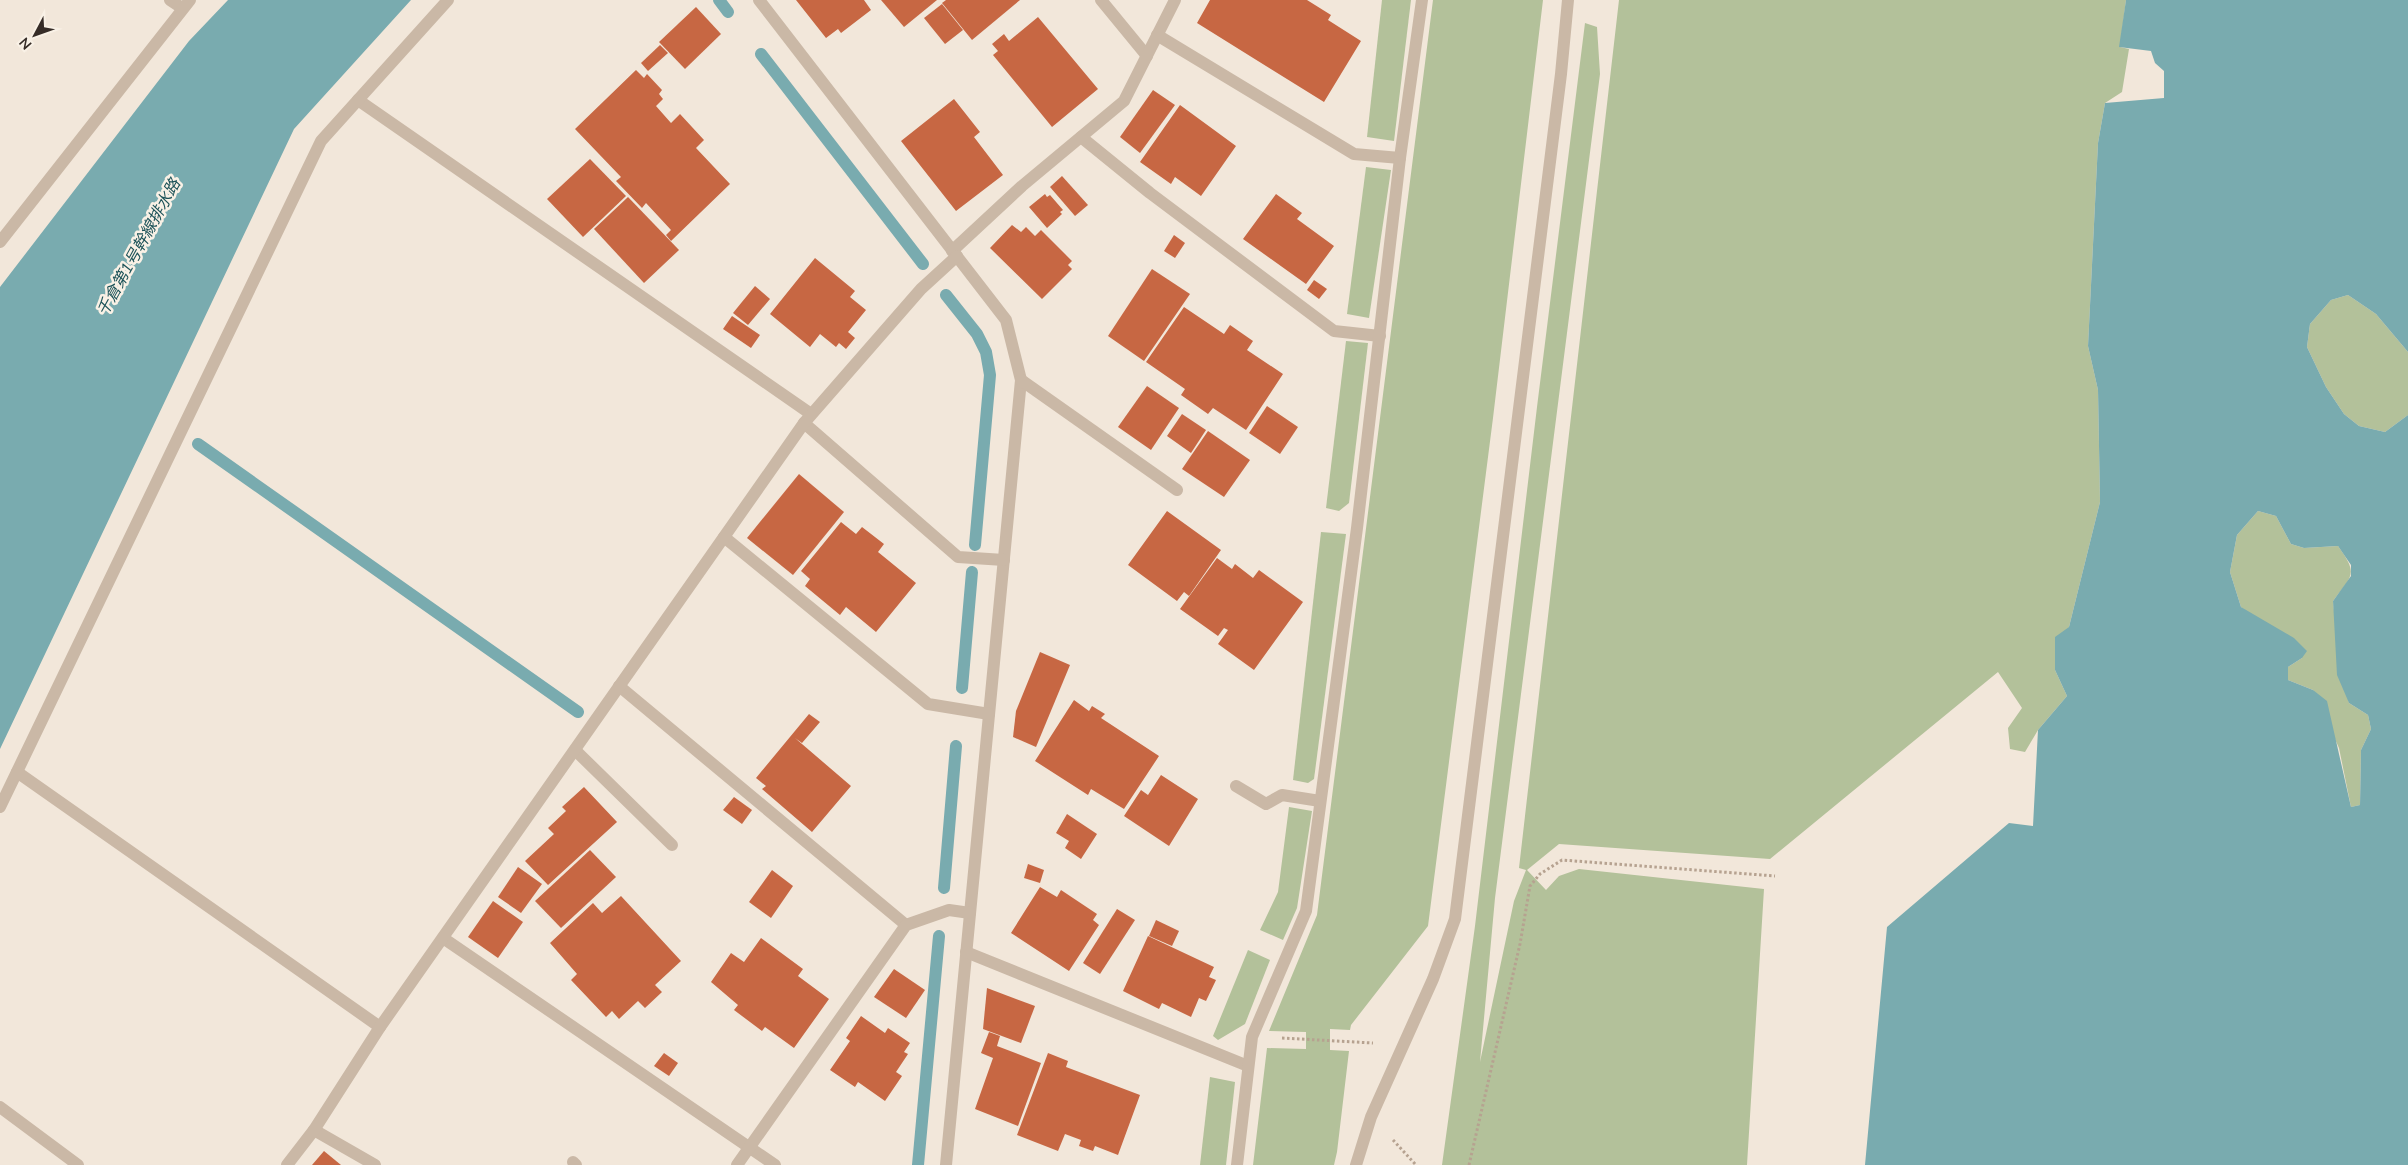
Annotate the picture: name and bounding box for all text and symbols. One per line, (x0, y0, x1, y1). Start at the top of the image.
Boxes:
north arrow (10, 10, 60, 60)
text: N (15, 33, 36, 53)
water label: 千倉第1号幹線排水路 (92, 173, 187, 320)

